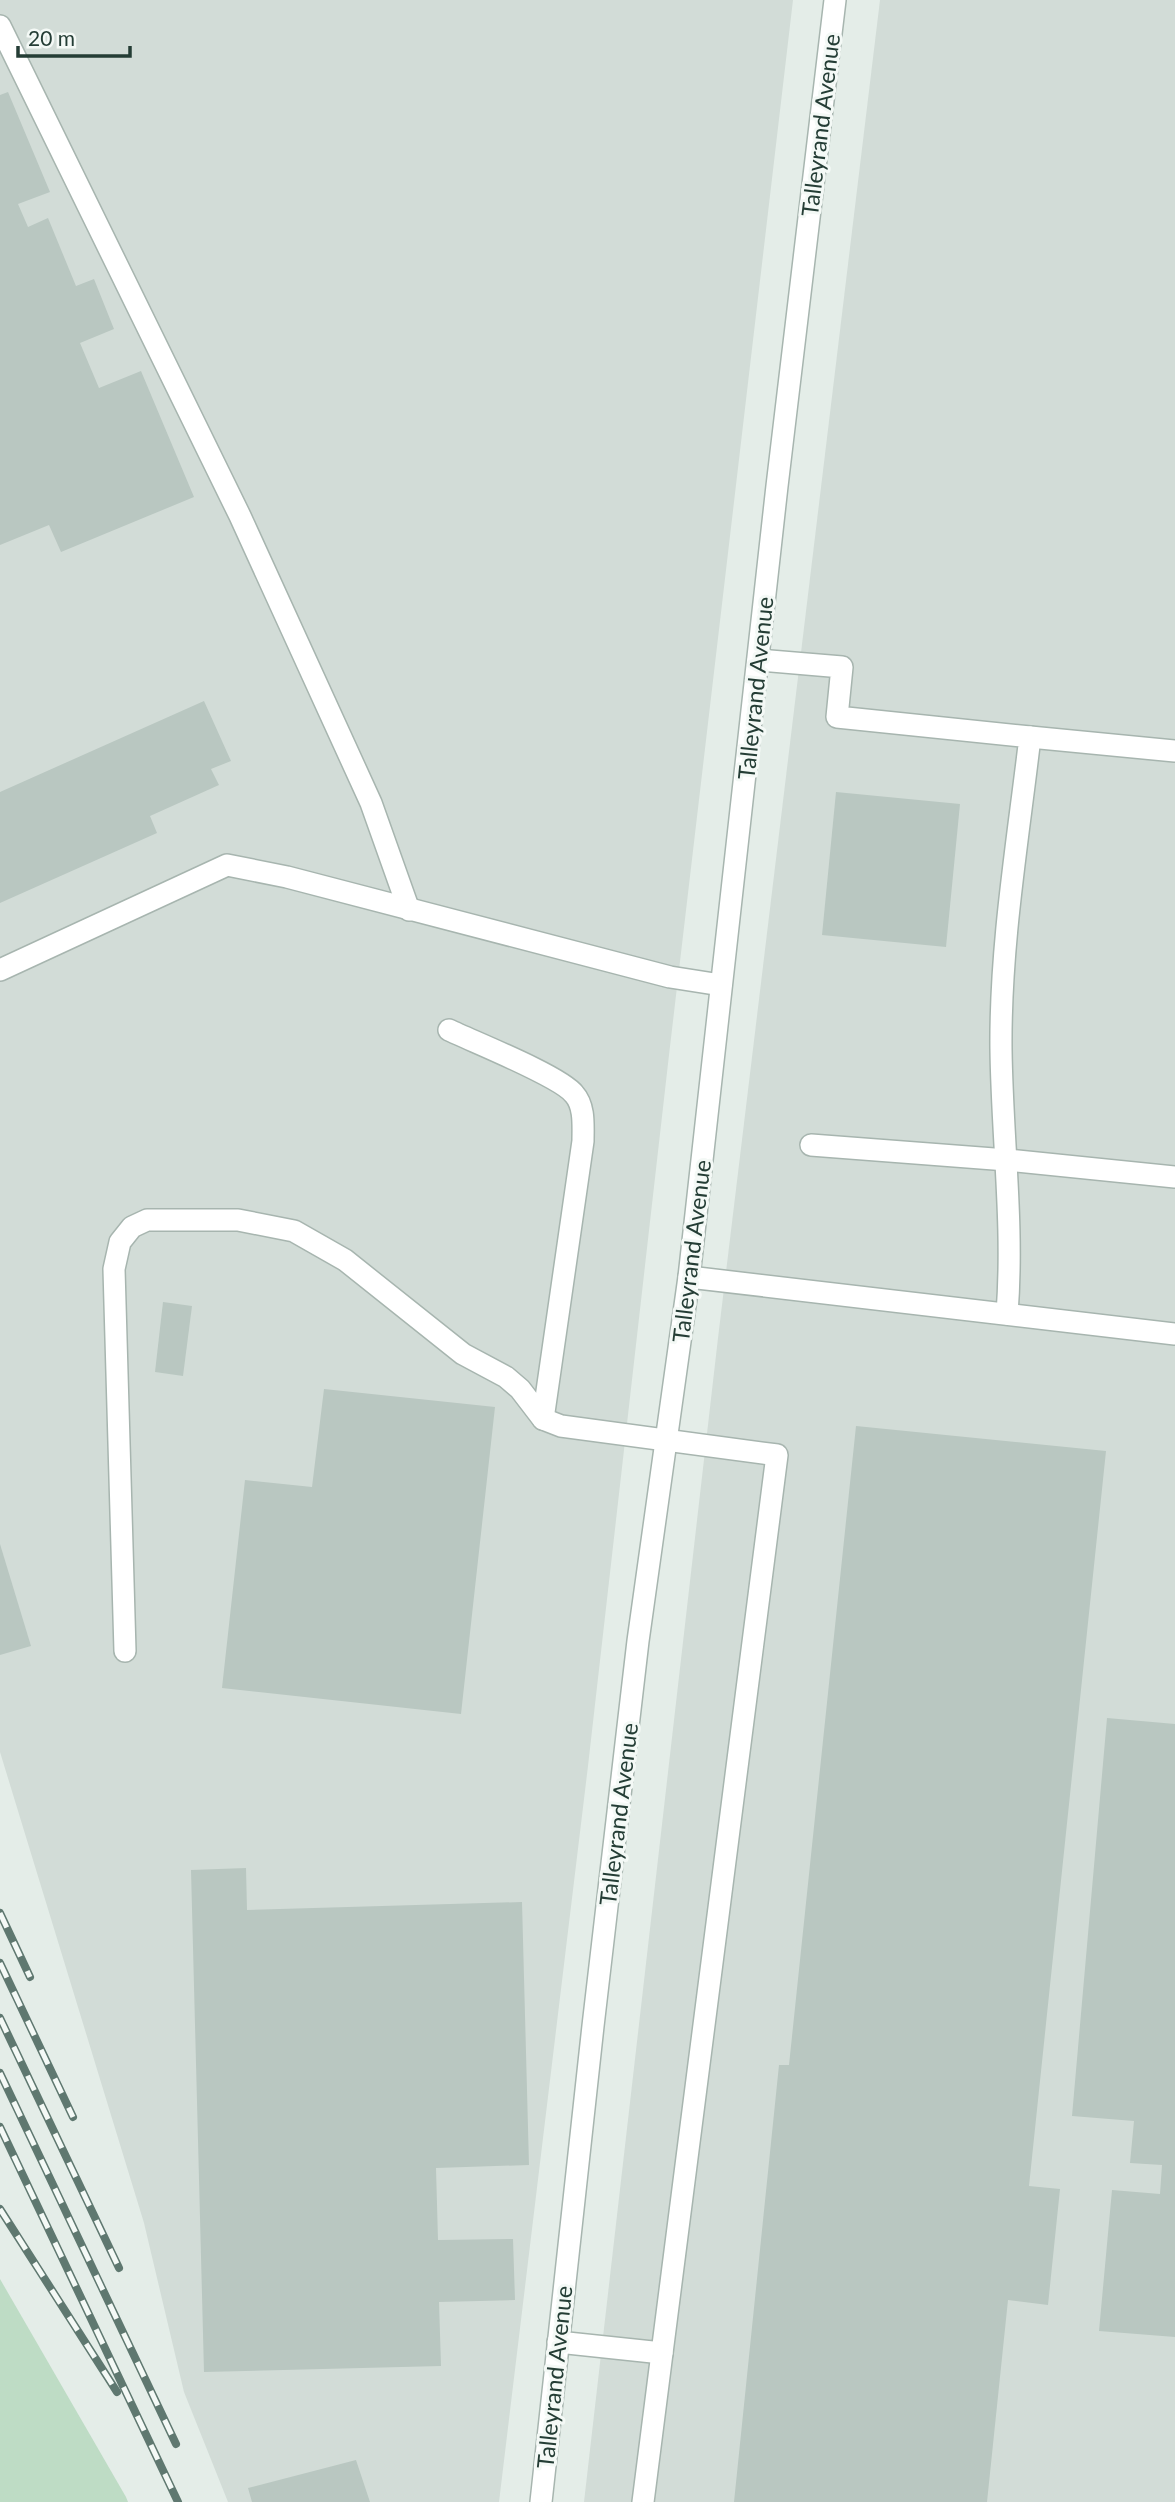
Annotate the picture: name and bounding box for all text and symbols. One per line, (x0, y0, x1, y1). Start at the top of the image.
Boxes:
scale bar (18, 14, 130, 58)
text: 20 m (28, 25, 75, 50)
street label: Talleyrand Avenue (795, 32, 845, 218)
street label: Talleyrand Avenue (731, 595, 779, 781)
street label: Talleyrand Avenue (666, 1158, 716, 1344)
street label: Talleyrand Avenue (593, 1721, 643, 1907)
street label: Talleyrand Avenue (530, 2284, 578, 2470)

